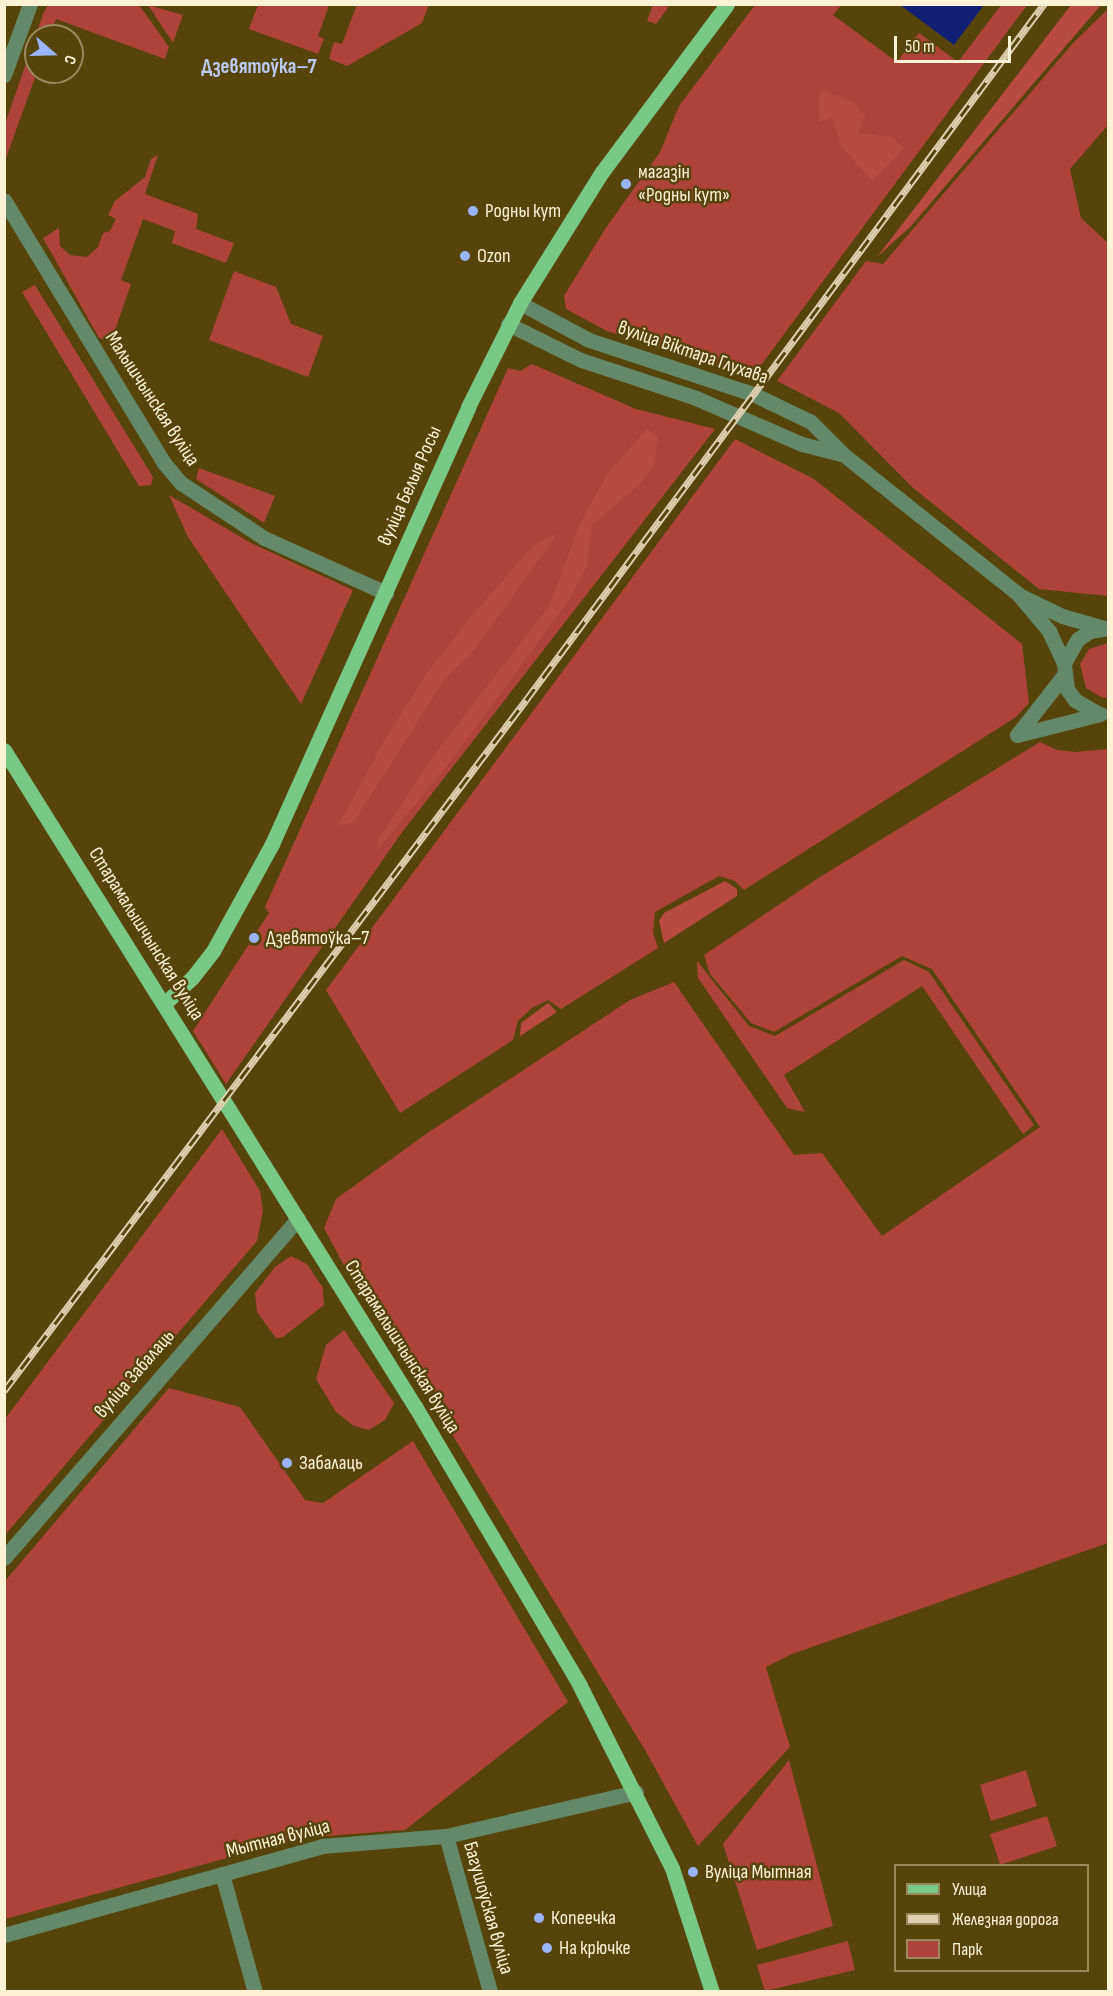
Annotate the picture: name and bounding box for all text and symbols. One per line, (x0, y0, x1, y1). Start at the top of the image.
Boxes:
north arrow (24, 24, 84, 84)
scale bar (897, 24, 1014, 62)
text: 50 m (905, 36, 935, 57)
text: С (59, 53, 80, 67)
district label: Дзевятоўка–7 (201, 54, 317, 80)
place label: магазін «Родны кут» (638, 160, 730, 207)
marker: магазін «Родны кут» (619, 177, 633, 191)
place label: Родны кут (485, 199, 561, 223)
marker: Родны кут (466, 204, 480, 218)
place label: Ozon (477, 244, 511, 268)
marker: Ozon (458, 249, 472, 263)
street label: вуліца Віктара Глухава (615, 316, 771, 390)
street label: Малышчынская вуліца (100, 327, 204, 471)
street label: вуліца Белыя Росы (373, 423, 447, 549)
street label: Старамалышчынская вуліца (83, 843, 209, 1025)
place label: Дзевятоўка–7 (266, 926, 369, 950)
marker: Дзевятоўка–7 (247, 931, 261, 945)
street label: Старамалышчынская вуліца (339, 1256, 465, 1438)
street label: вуліца Забалаць (90, 1325, 180, 1423)
place label: Забалаць (299, 1451, 363, 1475)
marker: Забалаць (280, 1456, 294, 1470)
street label: Мытная вуліца (224, 1815, 332, 1863)
street label: Багушоўская вуліца (458, 1839, 518, 1977)
place label: Вуліца Мытная (705, 1860, 811, 1884)
legend (894, 1864, 1089, 1972)
marker: Вуліца Мытная (686, 1865, 700, 1879)
text: Улица (952, 1879, 987, 1900)
place label: Копеечка (551, 1906, 616, 1930)
text: Железная дорога (952, 1909, 1059, 1930)
marker: Копеечка (532, 1911, 546, 1925)
place label: На крючке (559, 1936, 631, 1960)
text: Парк (952, 1939, 982, 1960)
marker: На крючке (540, 1941, 554, 1955)

